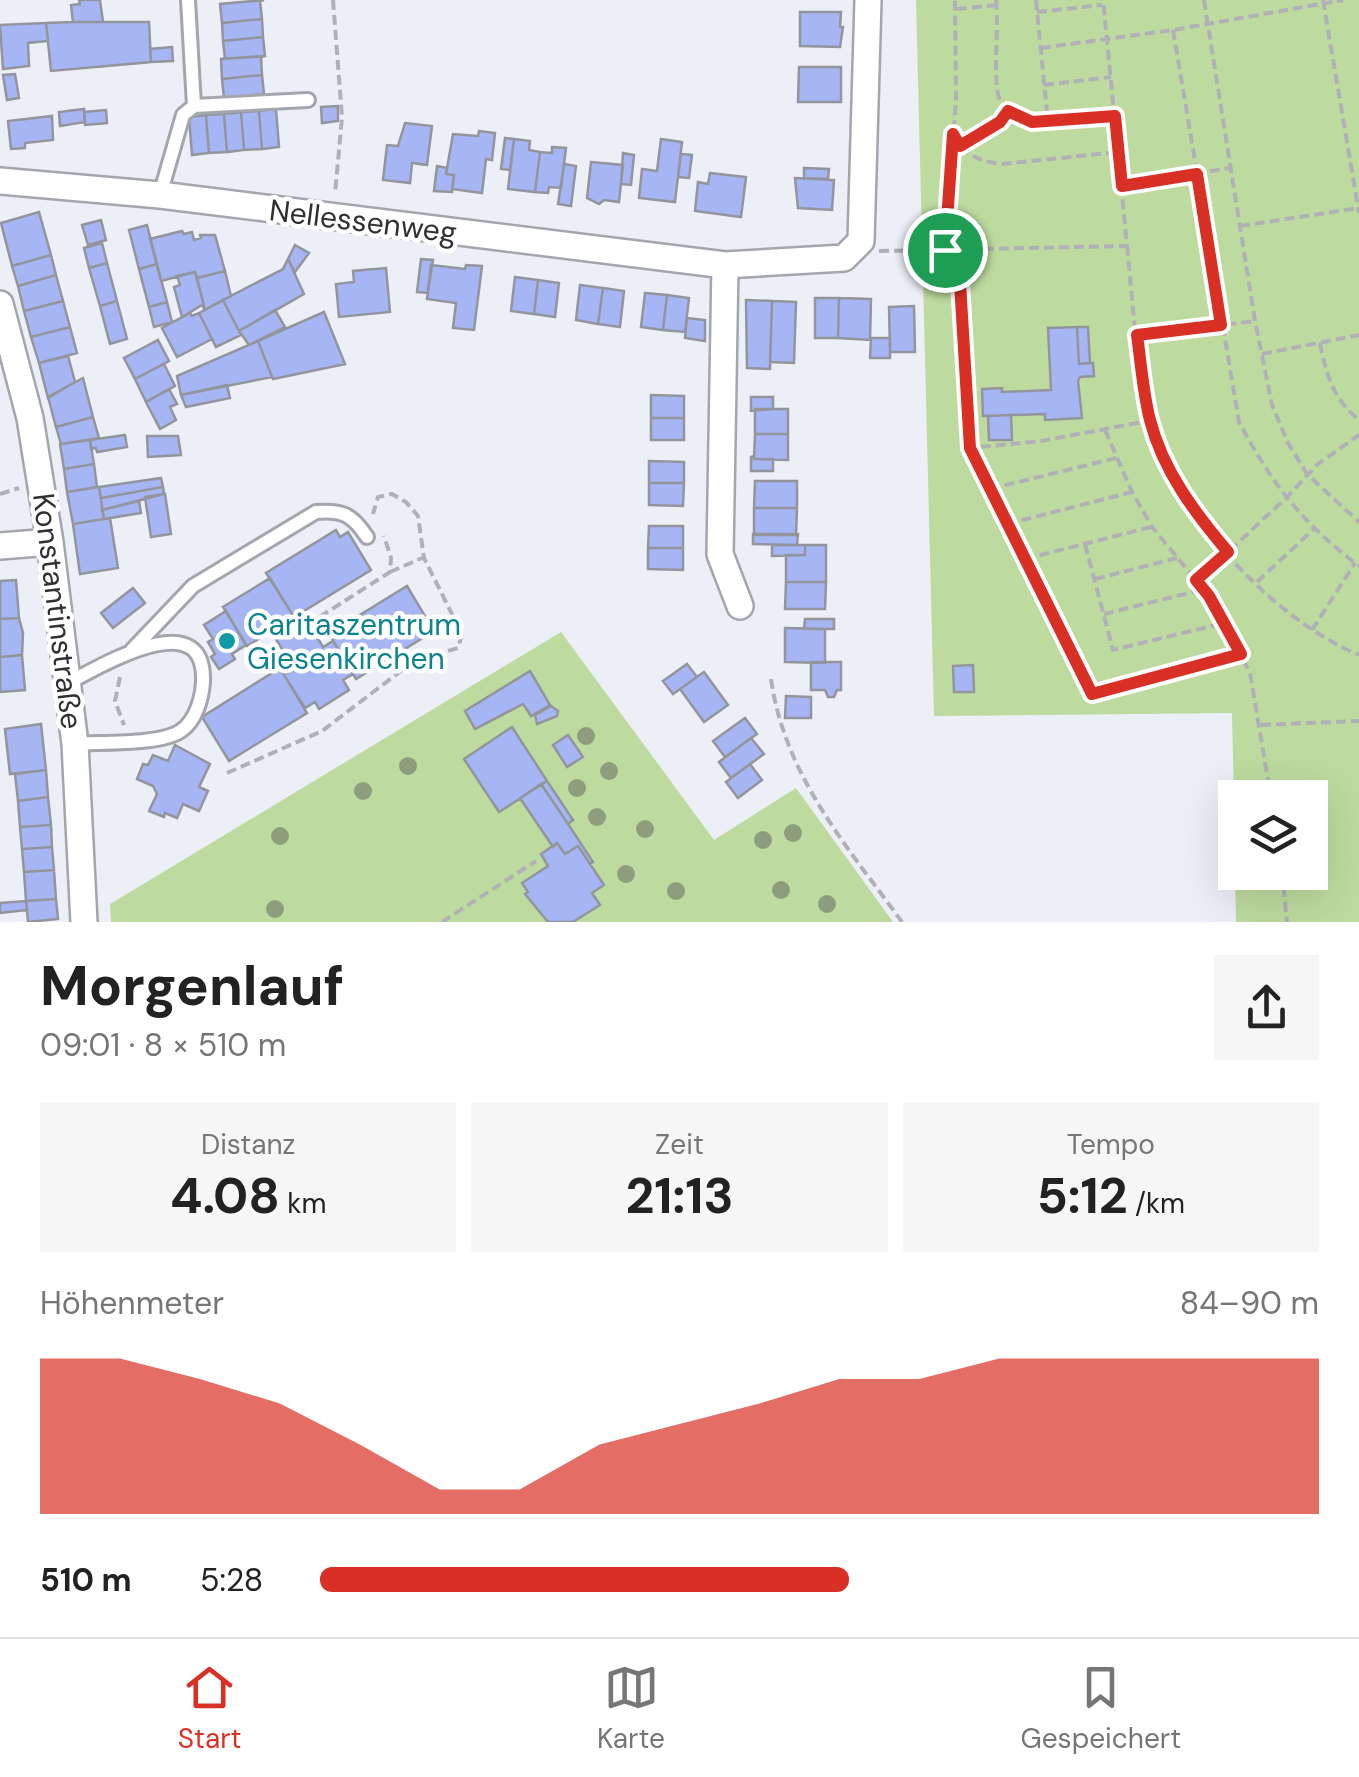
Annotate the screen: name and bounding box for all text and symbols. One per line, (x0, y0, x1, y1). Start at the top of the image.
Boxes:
street label: Nellessenweg (267, 190, 459, 252)
pin (903, 208, 988, 293)
icon: arrive (918, 223, 973, 278)
street label: Konstantinstraße (24, 491, 92, 731)
place label: Caritaszentrum Giesenkirchen (247, 605, 461, 678)
marker: Caritaszentrum Giesenkirchen (216, 630, 238, 652)
map controls (1218, 780, 1328, 890)
button: layers (1218, 780, 1328, 890)
text: Morgenlauf (40, 950, 344, 1022)
button: share (1214, 955, 1319, 1060)
text: 09:01 · 8 × 510 m (40, 1024, 286, 1066)
text: Distanz (201, 1126, 295, 1163)
text: Zeit (655, 1126, 704, 1163)
text: Tempo (1067, 1126, 1155, 1163)
text: 4.08 (170, 1163, 280, 1229)
text: 21:13 (625, 1163, 734, 1229)
text: 5:12 (1037, 1163, 1128, 1229)
text: km (280, 1185, 326, 1222)
text: /km (1128, 1185, 1185, 1222)
text: Höhenmeter (40, 1282, 224, 1324)
text: 84–90 m (1180, 1282, 1319, 1324)
text: 510 m (40, 1559, 132, 1601)
text: 5:28 (200, 1559, 263, 1601)
tab: Start (178, 1660, 242, 1757)
tab: Karte (597, 1660, 665, 1757)
tab: Gespeichert (1020, 1660, 1181, 1757)

